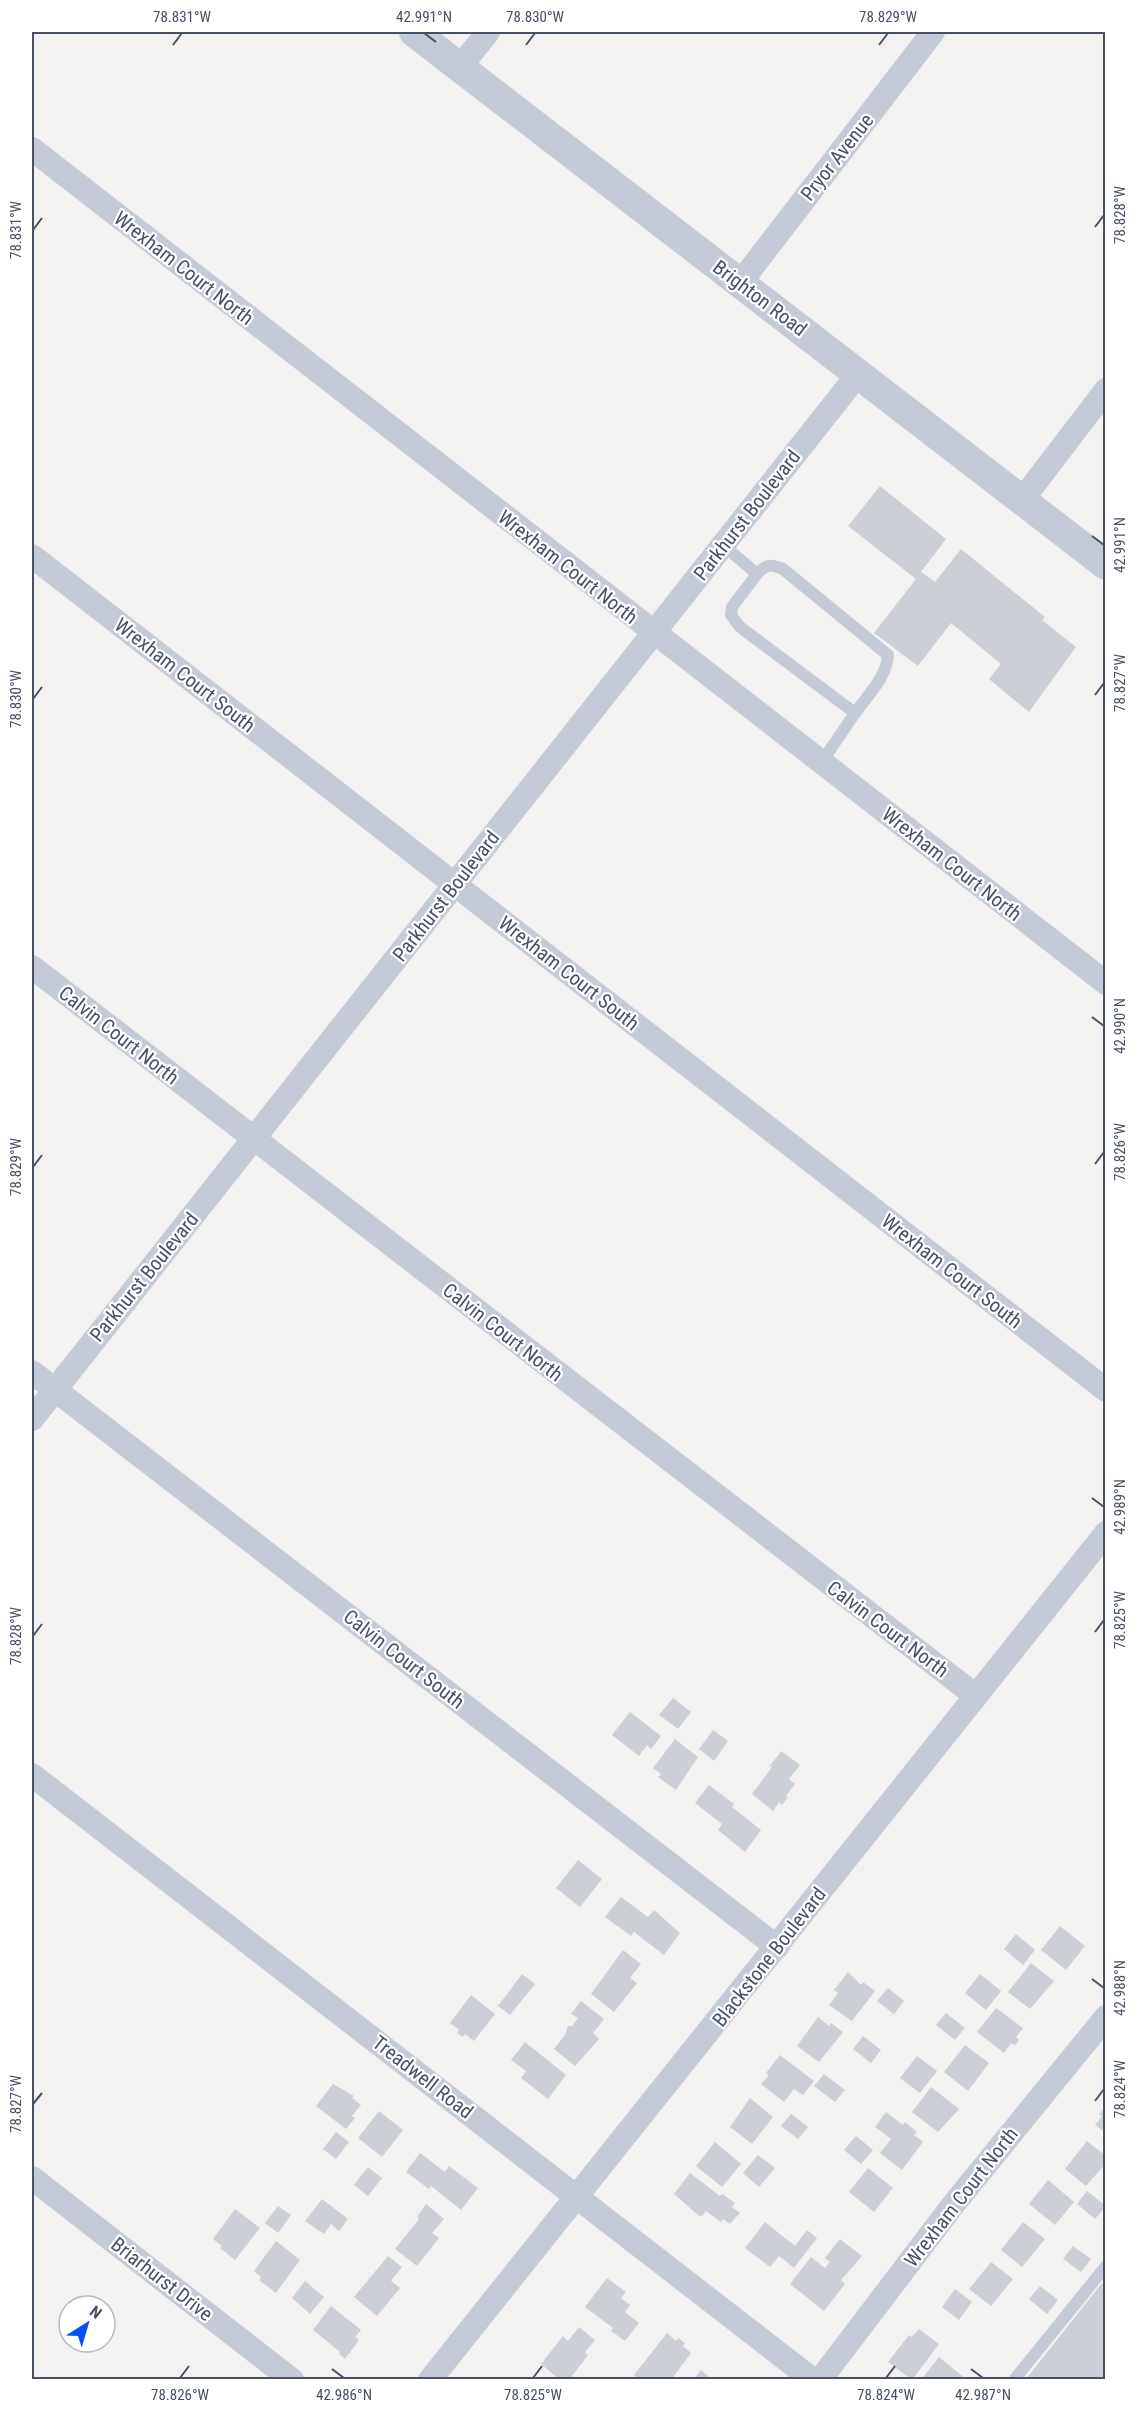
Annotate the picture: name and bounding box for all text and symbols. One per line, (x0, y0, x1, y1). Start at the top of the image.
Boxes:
text: 78.831°W (153, 8, 212, 26)
text: 42.991°N (396, 8, 452, 26)
text: 78.830°W (506, 8, 565, 26)
text: 78.829°W (859, 8, 918, 26)
street label: Pryor Avenue (796, 109, 878, 205)
text: 78.828°W (1111, 185, 1129, 244)
text: 78.831°W (7, 200, 25, 259)
street label: Wrexham Court North (109, 206, 259, 330)
street label: Brighton Road (708, 255, 812, 341)
street label: Parkhurst Boulevard (689, 445, 805, 585)
street label: Wrexham Court North (493, 505, 643, 629)
text: 42.991°N (1111, 517, 1129, 573)
street label: Wrexham Court South (110, 613, 260, 737)
text: 78.827°W (1111, 653, 1129, 712)
text: 78.830°W (7, 669, 25, 728)
street label: Wrexham Court North (877, 802, 1027, 926)
street label: Parkhurst Boulevard (388, 826, 504, 966)
street label: Wrexham Court South (494, 911, 644, 1035)
street label: Calvin Court North (54, 981, 184, 1089)
text: 42.990°N (1111, 998, 1129, 1054)
text: 78.826°W (1111, 1122, 1129, 1181)
text: 78.829°W (7, 1137, 25, 1196)
street label: Parkhurst Boulevard (85, 1208, 203, 1346)
street label: Wrexham Court South (877, 1209, 1027, 1333)
street label: Calvin Court North (438, 1278, 568, 1386)
text: 42.989°N (1111, 1479, 1129, 1535)
street label: Calvin Court North (823, 1576, 953, 1682)
text: 78.825°W (1111, 1590, 1129, 1649)
street label: Calvin Court South (339, 1604, 469, 1714)
text: 78.828°W (7, 1606, 25, 1665)
street label: Blackstone Boulevard (707, 1883, 831, 2031)
text: 42.988°N (1111, 1960, 1129, 2016)
street label: Treadwell Road (368, 2030, 478, 2124)
text: 78.824°W (1111, 2059, 1129, 2118)
text: 78.827°W (7, 2074, 25, 2133)
street label: Wrexham Court North (899, 2122, 1023, 2272)
street label: Briarhurst Drive (106, 2232, 218, 2326)
north arrow (57, 2294, 117, 2354)
text: N (86, 2302, 105, 2323)
text: 78.826°W (151, 2386, 210, 2404)
text: 42.986°N (316, 2386, 372, 2404)
text: 78.825°W (504, 2386, 563, 2404)
text: 78.824°W (857, 2386, 916, 2404)
text: 42.987°N (955, 2386, 1011, 2404)

